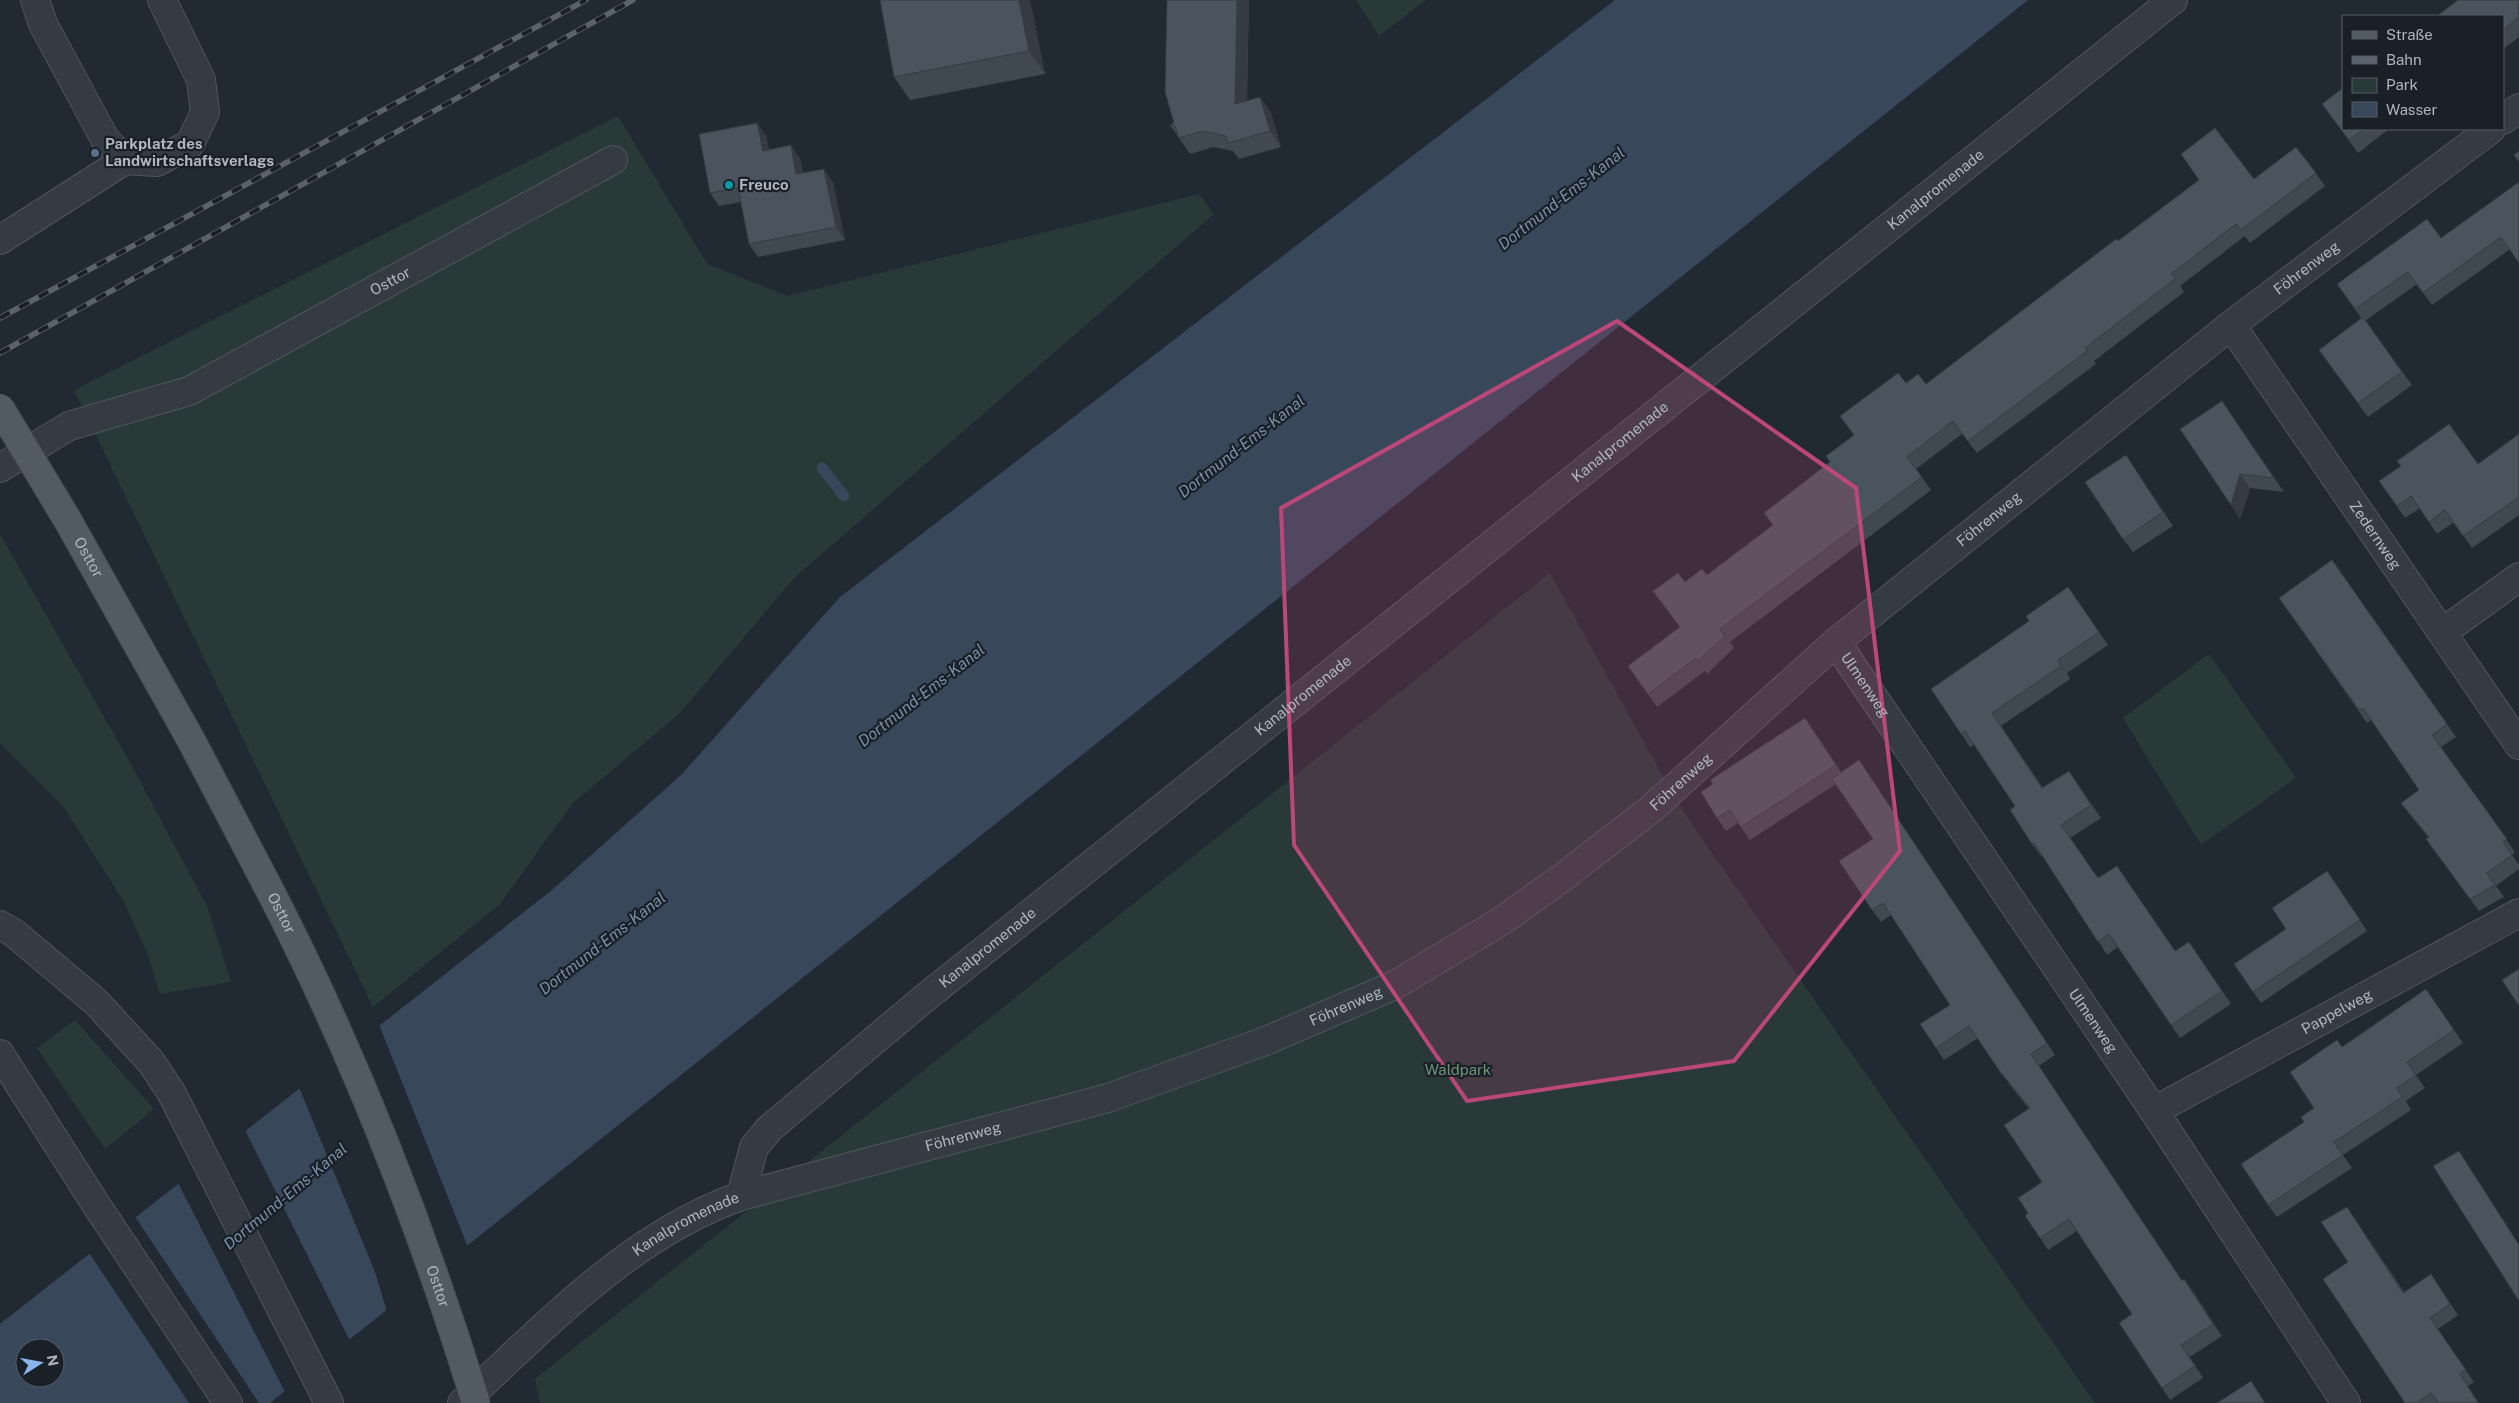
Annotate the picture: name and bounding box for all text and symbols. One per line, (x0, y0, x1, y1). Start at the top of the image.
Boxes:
legend (2342, 15, 2504, 130)
text: Straße (2386, 26, 2433, 43)
text: Bahn (2386, 51, 2422, 68)
text: Park (2386, 76, 2418, 93)
text: Wasser (2386, 101, 2438, 118)
place label: Parkplatz des Landwirtschaftsverlags (105, 135, 274, 169)
water label: Dortmund-Ems-Kanal (1494, 143, 1628, 254)
street label: Kanalpromenade (1884, 146, 1987, 233)
marker: Parkplatz des Landwirtschaftsverlags (89, 147, 101, 159)
place label: Freuco (739, 176, 789, 193)
marker: Freuco (723, 179, 735, 191)
street label: Föhrenweg (2270, 237, 2343, 298)
street label: Osttor (367, 263, 413, 299)
water label: Dortmund-Ems-Kanal (1174, 391, 1308, 502)
street label: Kanalpromenade (1568, 398, 1672, 485)
street label: Föhrenweg (1953, 488, 2024, 550)
street label: Zedernweg (2346, 498, 2405, 572)
street label: Osttor (71, 534, 107, 580)
water label: Dortmund-Ems-Kanal (854, 640, 988, 751)
street label: Ulmenweg (1838, 649, 1893, 720)
street label: Kanalpromenade (1251, 651, 1354, 739)
street label: Föhrenweg (1646, 749, 1715, 814)
water label: Dortmund-Ems-Kanal (535, 888, 669, 999)
street label: Osttor (264, 890, 299, 936)
street label: Kanalpromenade (935, 904, 1039, 991)
street label: Föhrenweg (1307, 983, 1385, 1029)
street label: Ulmenweg (2066, 985, 2121, 1056)
street label: Pappelweg (2298, 985, 2375, 1037)
park label: Waldpark (1425, 1061, 1491, 1078)
street label: Föhrenweg (923, 1118, 1003, 1154)
water label: Dortmund-Ems-Kanal (220, 1139, 351, 1254)
street label: Kanalpromenade (629, 1188, 741, 1259)
street label: Osttor (423, 1263, 454, 1310)
north arrow (15, 1338, 65, 1388)
text: N (44, 1354, 62, 1367)

